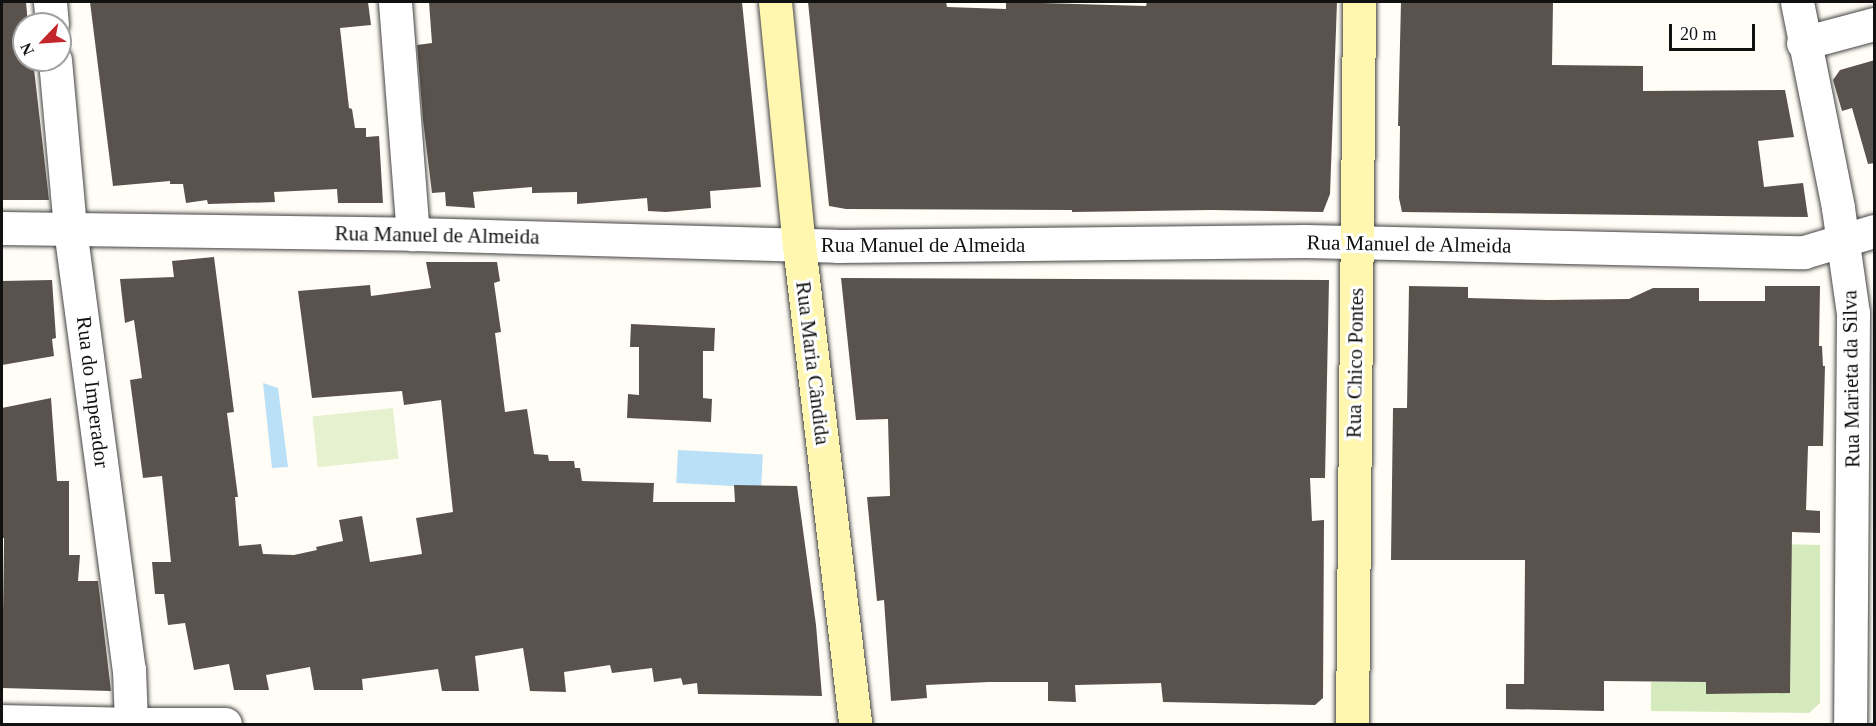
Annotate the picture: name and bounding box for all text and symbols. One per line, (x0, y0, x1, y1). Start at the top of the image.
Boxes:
north arrow (12, 12, 72, 72)
scale bar (1672, 12, 1758, 50)
text: 20 m (1680, 24, 1717, 44)
text: N (17, 40, 37, 58)
street label: Rua Manuel de Almeida (334, 221, 540, 249)
street label: Rua Manuel de Almeida (1306, 230, 1512, 258)
street label: Rua Manuel de Almeida (820, 232, 1026, 258)
street label: Rua Maria Cândida (790, 280, 836, 446)
street label: Rua Chico Pontes (1341, 288, 1369, 438)
street label: Rua Marieta da Silva (1837, 290, 1865, 468)
street label: Rua do Imperador (71, 315, 115, 469)

